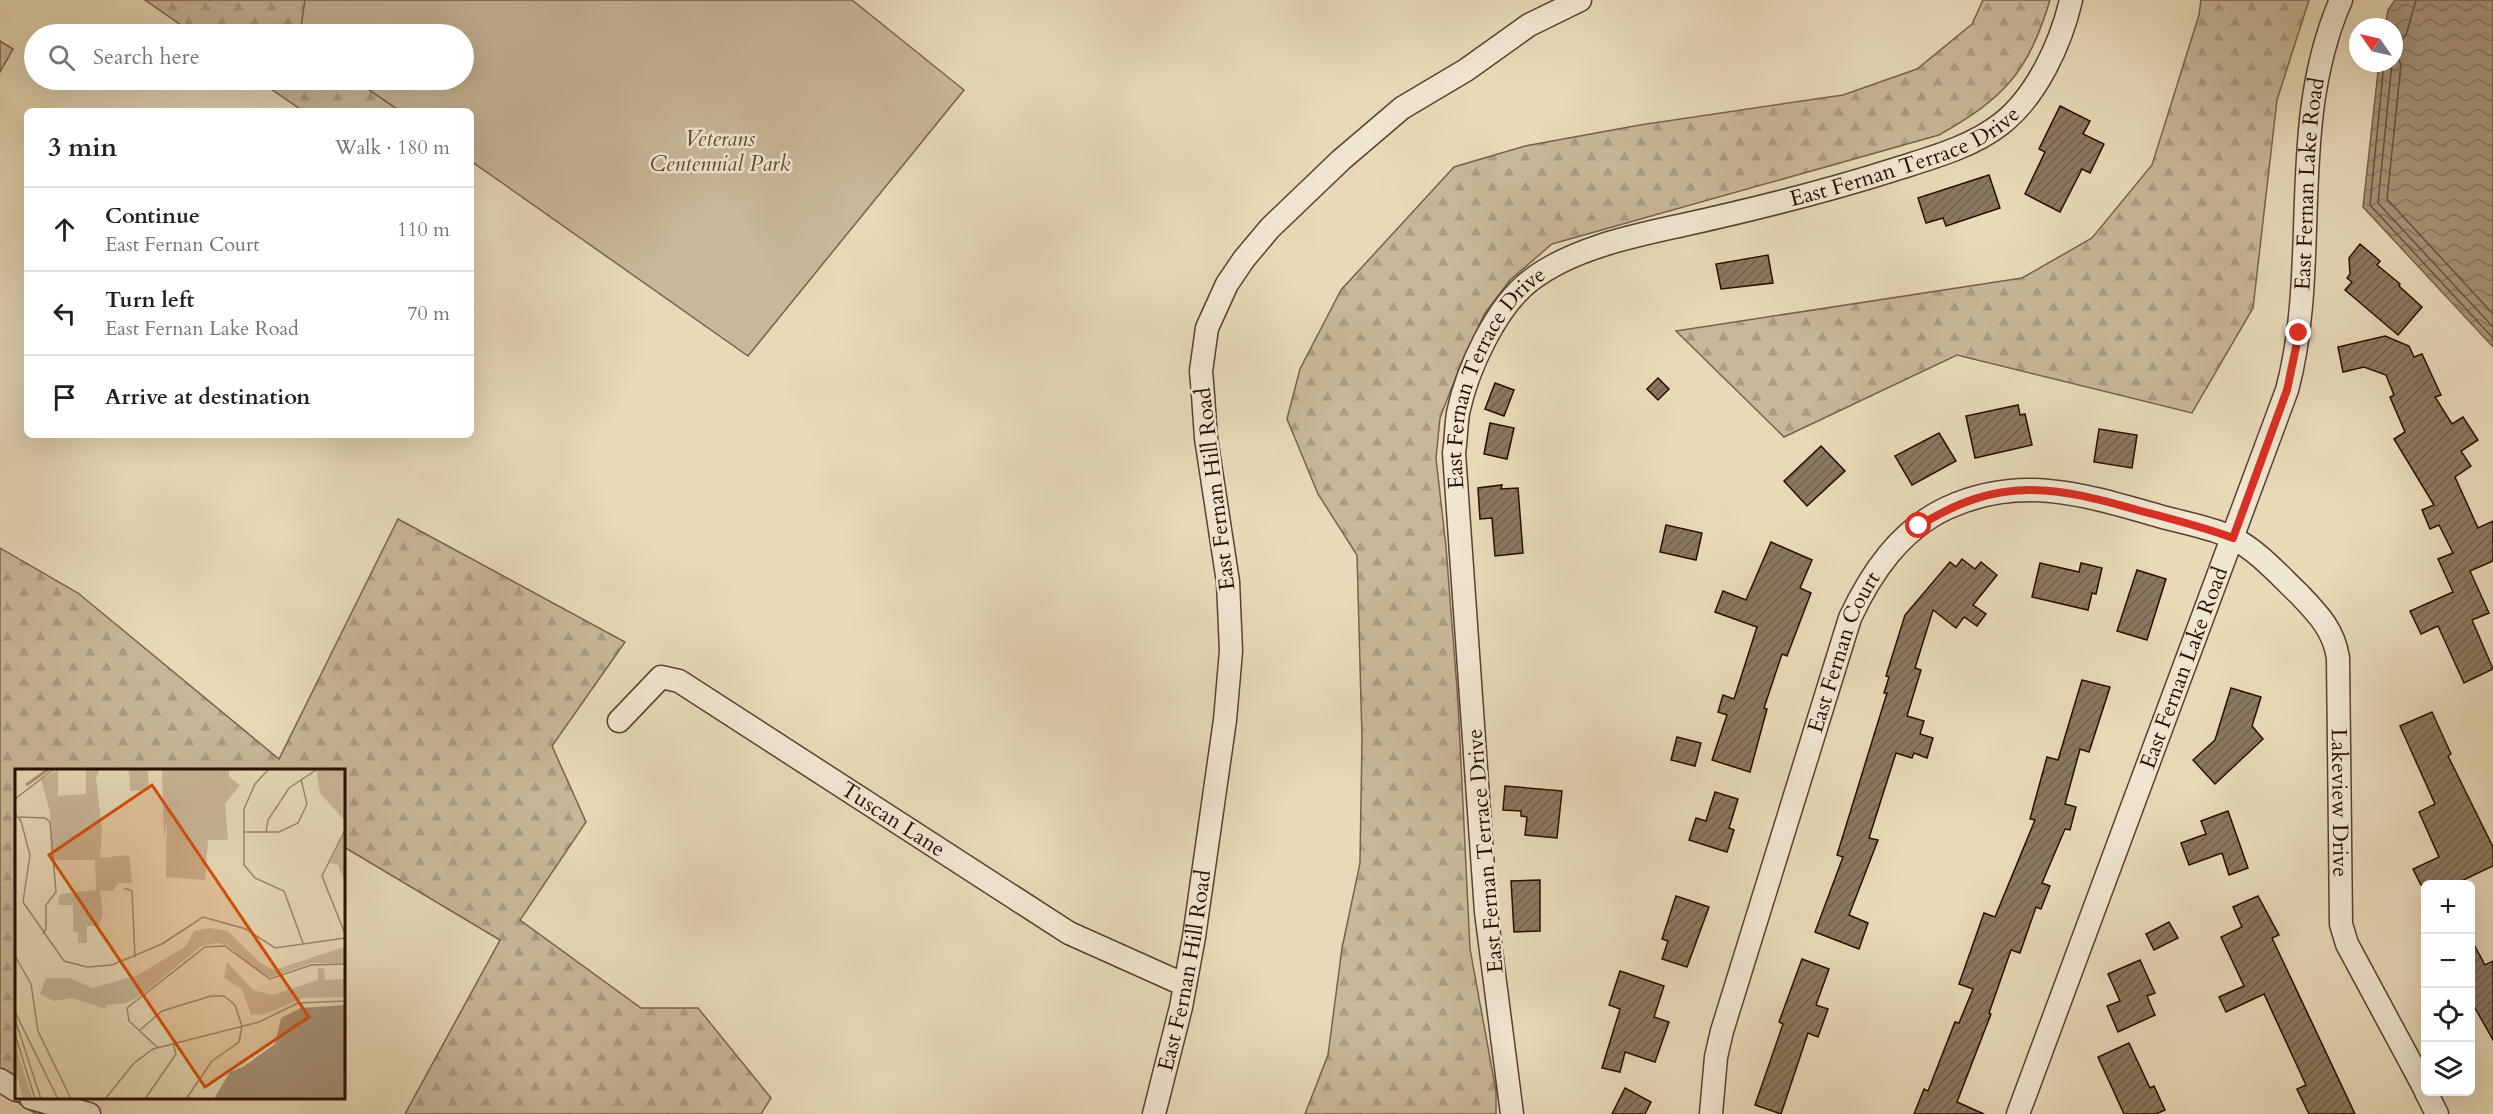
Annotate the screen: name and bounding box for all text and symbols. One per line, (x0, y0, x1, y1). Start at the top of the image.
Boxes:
north arrow (2349, 18, 2403, 72)
search box (24, 24, 474, 90)
icon: search (45, 41, 78, 74)
text: Search here (93, 42, 200, 72)
street label: East Fernan Lake Road (2287, 75, 2332, 291)
street label: East Fernan Terrace Drive (1786, 100, 2027, 214)
park label: Veterans Centennial Park (650, 124, 790, 179)
text: 3 min (48, 130, 117, 165)
text: Walk · 180 m (335, 134, 450, 161)
text: Continue (105, 201, 200, 231)
icon: ahead (48, 213, 81, 246)
text: 110 m (397, 216, 450, 243)
text: East Fernan Court (105, 231, 260, 258)
street label: East Fernan Terrace Drive (1439, 259, 1551, 490)
text: Turn left (105, 285, 194, 315)
icon: left (48, 297, 81, 330)
text: 70 m (407, 300, 450, 327)
text: East Fernan Lake Road (105, 315, 299, 342)
route end (2285, 319, 2311, 345)
icon: arrive (48, 381, 81, 414)
text: Arrive at destination (105, 382, 310, 412)
street label: East Fernan Hill Road (1188, 385, 1242, 592)
route start (1905, 512, 1931, 538)
street label: East Fernan Lake Road (2133, 562, 2235, 773)
street label: East Fernan Court (1800, 565, 1887, 736)
street label: East Fernan Terrace Drive (1459, 728, 1511, 974)
street label: Lakeview Drive (2324, 728, 2355, 877)
inset map (15, 769, 345, 1099)
street label: Tuscan Lane (835, 774, 951, 864)
street label: East Fernan Hill Road (1150, 868, 1218, 1074)
map controls (2421, 880, 2475, 1096)
button: + (2421, 880, 2475, 934)
button: − (2421, 934, 2475, 988)
button: locate (2421, 988, 2475, 1042)
button: layers (2421, 1042, 2475, 1096)

